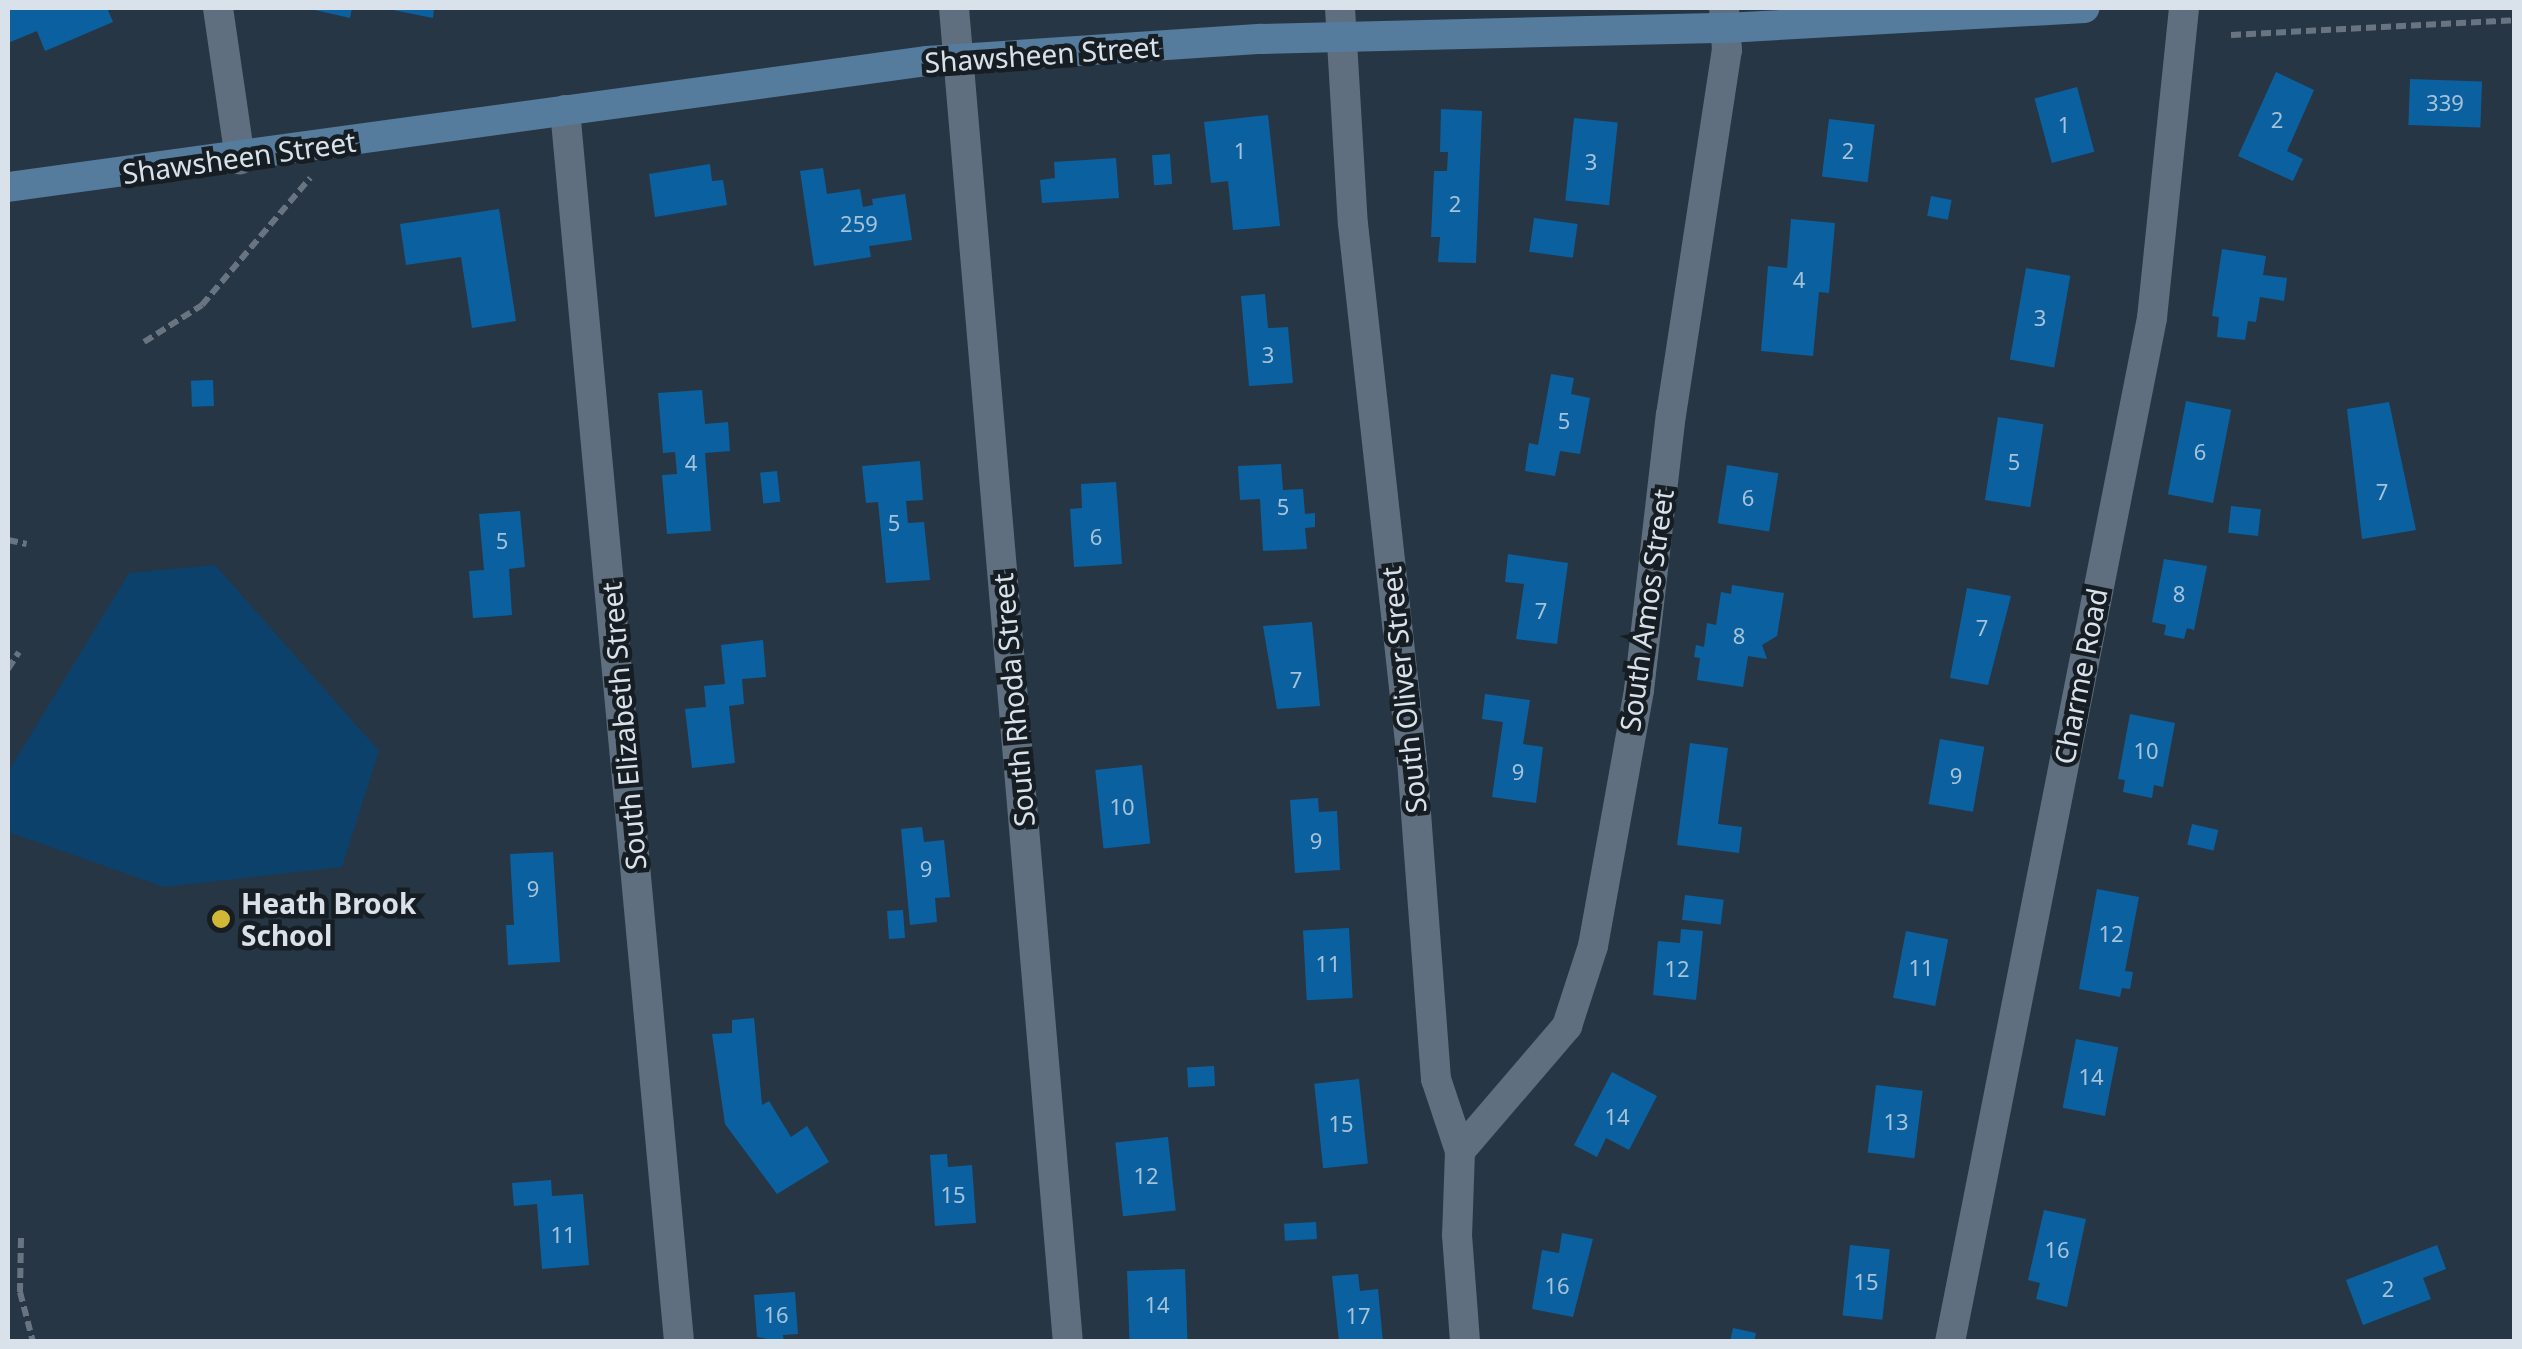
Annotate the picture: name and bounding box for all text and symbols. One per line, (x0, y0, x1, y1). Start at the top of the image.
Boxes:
street label: Shawsheen Street (923, 29, 1161, 79)
house number: 339 (2426, 90, 2464, 116)
house number: 2 (2271, 107, 2283, 133)
house number: 1 (2058, 112, 2070, 138)
street label: Shawsheen Street (120, 124, 358, 190)
house number: 1 (1234, 138, 1246, 164)
house number: 2 (1842, 138, 1854, 164)
house number: 3 (1585, 149, 1597, 175)
house number: 2 (1449, 191, 1461, 217)
house number: 259 (840, 211, 878, 237)
house number: 4 (1793, 267, 1805, 293)
house number: 3 (2034, 305, 2046, 331)
house number: 3 (1262, 342, 1274, 368)
house number: 5 (1558, 408, 1570, 434)
house number: 6 (2194, 439, 2206, 465)
house number: 5 (2008, 449, 2020, 475)
house number: 4 (685, 450, 697, 476)
house number: 7 (2376, 479, 2388, 505)
house number: 6 (1742, 485, 1754, 511)
street label: South Amos Street (1612, 487, 1680, 733)
house number: 5 (1277, 494, 1289, 520)
house number: 5 (888, 510, 900, 536)
house number: 6 (1090, 524, 1102, 550)
house number: 5 (496, 528, 508, 554)
street label: South Oliver Street (1373, 565, 1433, 815)
street label: South Rhoda Street (985, 572, 1041, 828)
street label: South Elizabeth Street (594, 581, 652, 871)
house number: 8 (2173, 581, 2185, 607)
street label: Charme Road (2046, 585, 2114, 767)
house number: 7 (1535, 598, 1547, 624)
house number: 7 (1976, 615, 1988, 641)
house number: 8 (1733, 623, 1745, 649)
house number: 7 (1290, 667, 1302, 693)
house number: 10 (2133, 738, 2159, 764)
house number: 9 (1512, 759, 1524, 785)
house number: 9 (1950, 763, 1962, 789)
house number: 10 (1109, 794, 1135, 820)
house number: 9 (1310, 828, 1322, 854)
house number: 9 (920, 856, 932, 882)
house number: 9 (527, 876, 539, 902)
place label: Heath Brook School (241, 886, 416, 952)
marker: Heath Brook School (210, 908, 232, 930)
house number: 12 (2098, 921, 2124, 947)
house number: 11 (1315, 951, 1341, 977)
house number: 11 (1908, 955, 1934, 981)
house number: 12 (1664, 956, 1690, 982)
house number: 14 (2078, 1064, 2104, 1090)
house number: 14 (1604, 1104, 1630, 1130)
house number: 13 (1883, 1109, 1909, 1135)
house number: 15 (1328, 1111, 1354, 1137)
house number: 12 (1133, 1163, 1159, 1189)
house number: 15 (940, 1182, 966, 1208)
house number: 11 (550, 1222, 576, 1248)
house number: 16 (2044, 1237, 2070, 1263)
house number: 15 (1853, 1269, 1879, 1295)
house number: 16 (1544, 1273, 1570, 1299)
house number: 2 (2382, 1276, 2394, 1302)
house number: 14 (1144, 1292, 1170, 1318)
house number: 16 (763, 1302, 789, 1328)
house number: 17 (1345, 1303, 1371, 1329)

